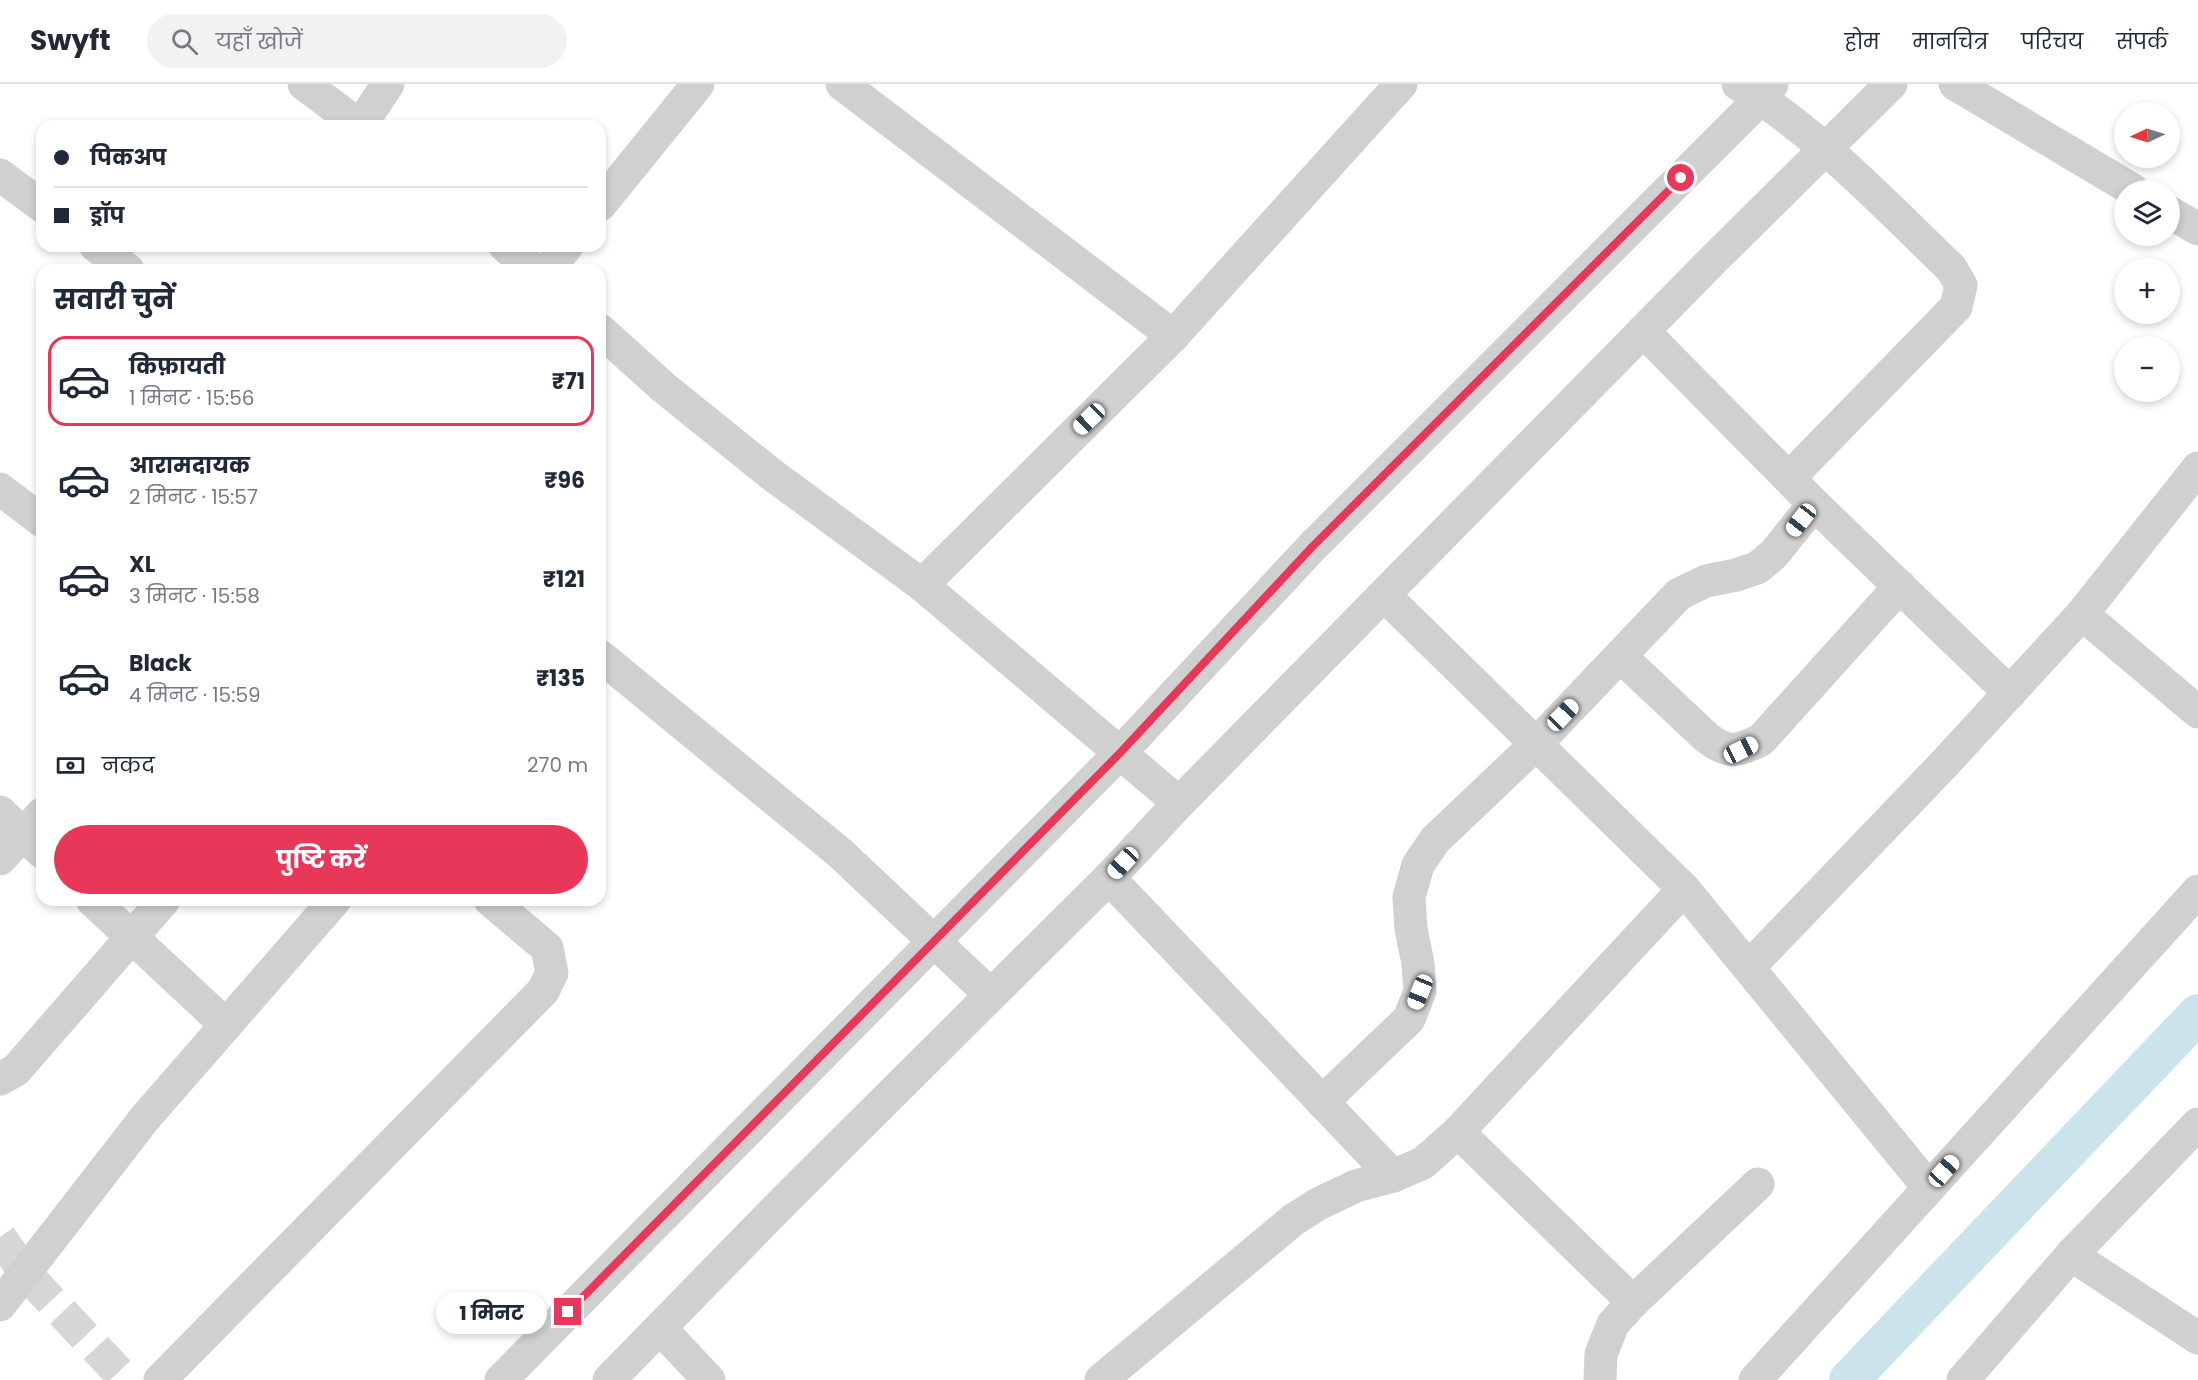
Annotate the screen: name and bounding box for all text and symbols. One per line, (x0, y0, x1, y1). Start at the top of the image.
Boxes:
search box (147, 14, 567, 68)
text: Swyft (30, 21, 111, 60)
icon: search (168, 25, 201, 58)
text: यहाँ खोजें (216, 26, 303, 57)
text: होम (1845, 27, 1880, 56)
text: मानचित्र (1913, 27, 1988, 56)
text: परिचय (2021, 27, 2083, 56)
text: संपर्क (2116, 27, 2168, 56)
north arrow (2114, 102, 2180, 168)
map controls (2114, 102, 2180, 402)
text: पिकअप (90, 142, 167, 173)
route start (1667, 164, 1694, 191)
button: layers (2114, 180, 2180, 246)
text: ड्रॉप (90, 200, 124, 231)
button: + (2114, 258, 2180, 324)
text: सवारी चुनें (54, 281, 174, 318)
button: − (2114, 336, 2180, 402)
text: किफ़ायती (129, 351, 225, 382)
icon: car (57, 354, 111, 408)
text: ₹71 (552, 366, 585, 397)
text: 1 मिनट · 15:56 (129, 384, 255, 412)
car (1070, 400, 1108, 438)
text: आरामदायक (129, 450, 250, 481)
icon: car (57, 453, 111, 507)
text: ₹96 (544, 465, 585, 496)
text: 2 मिनट · 15:57 (129, 483, 258, 511)
car (1783, 500, 1819, 540)
text: XL (129, 549, 155, 580)
icon: car (57, 552, 111, 606)
text: ₹121 (543, 564, 585, 595)
text: 3 मिनट · 15:58 (129, 582, 260, 610)
text: Black (129, 648, 192, 679)
icon: car (57, 651, 111, 705)
text: ₹135 (536, 663, 585, 694)
text: 4 मिनट · 15:59 (129, 681, 261, 709)
car (1544, 696, 1582, 734)
car (1721, 734, 1761, 766)
icon: cash (54, 749, 87, 782)
text: नकद (102, 750, 155, 781)
text: 270 m (527, 751, 588, 779)
button: पुष्टि करें (54, 825, 588, 894)
car (1104, 844, 1142, 882)
car (1405, 972, 1435, 1012)
car (1925, 1152, 1963, 1190)
callout: 1 मिनट (436, 1291, 547, 1333)
route end (554, 1298, 581, 1325)
text: 1 मिनट (459, 1299, 524, 1327)

